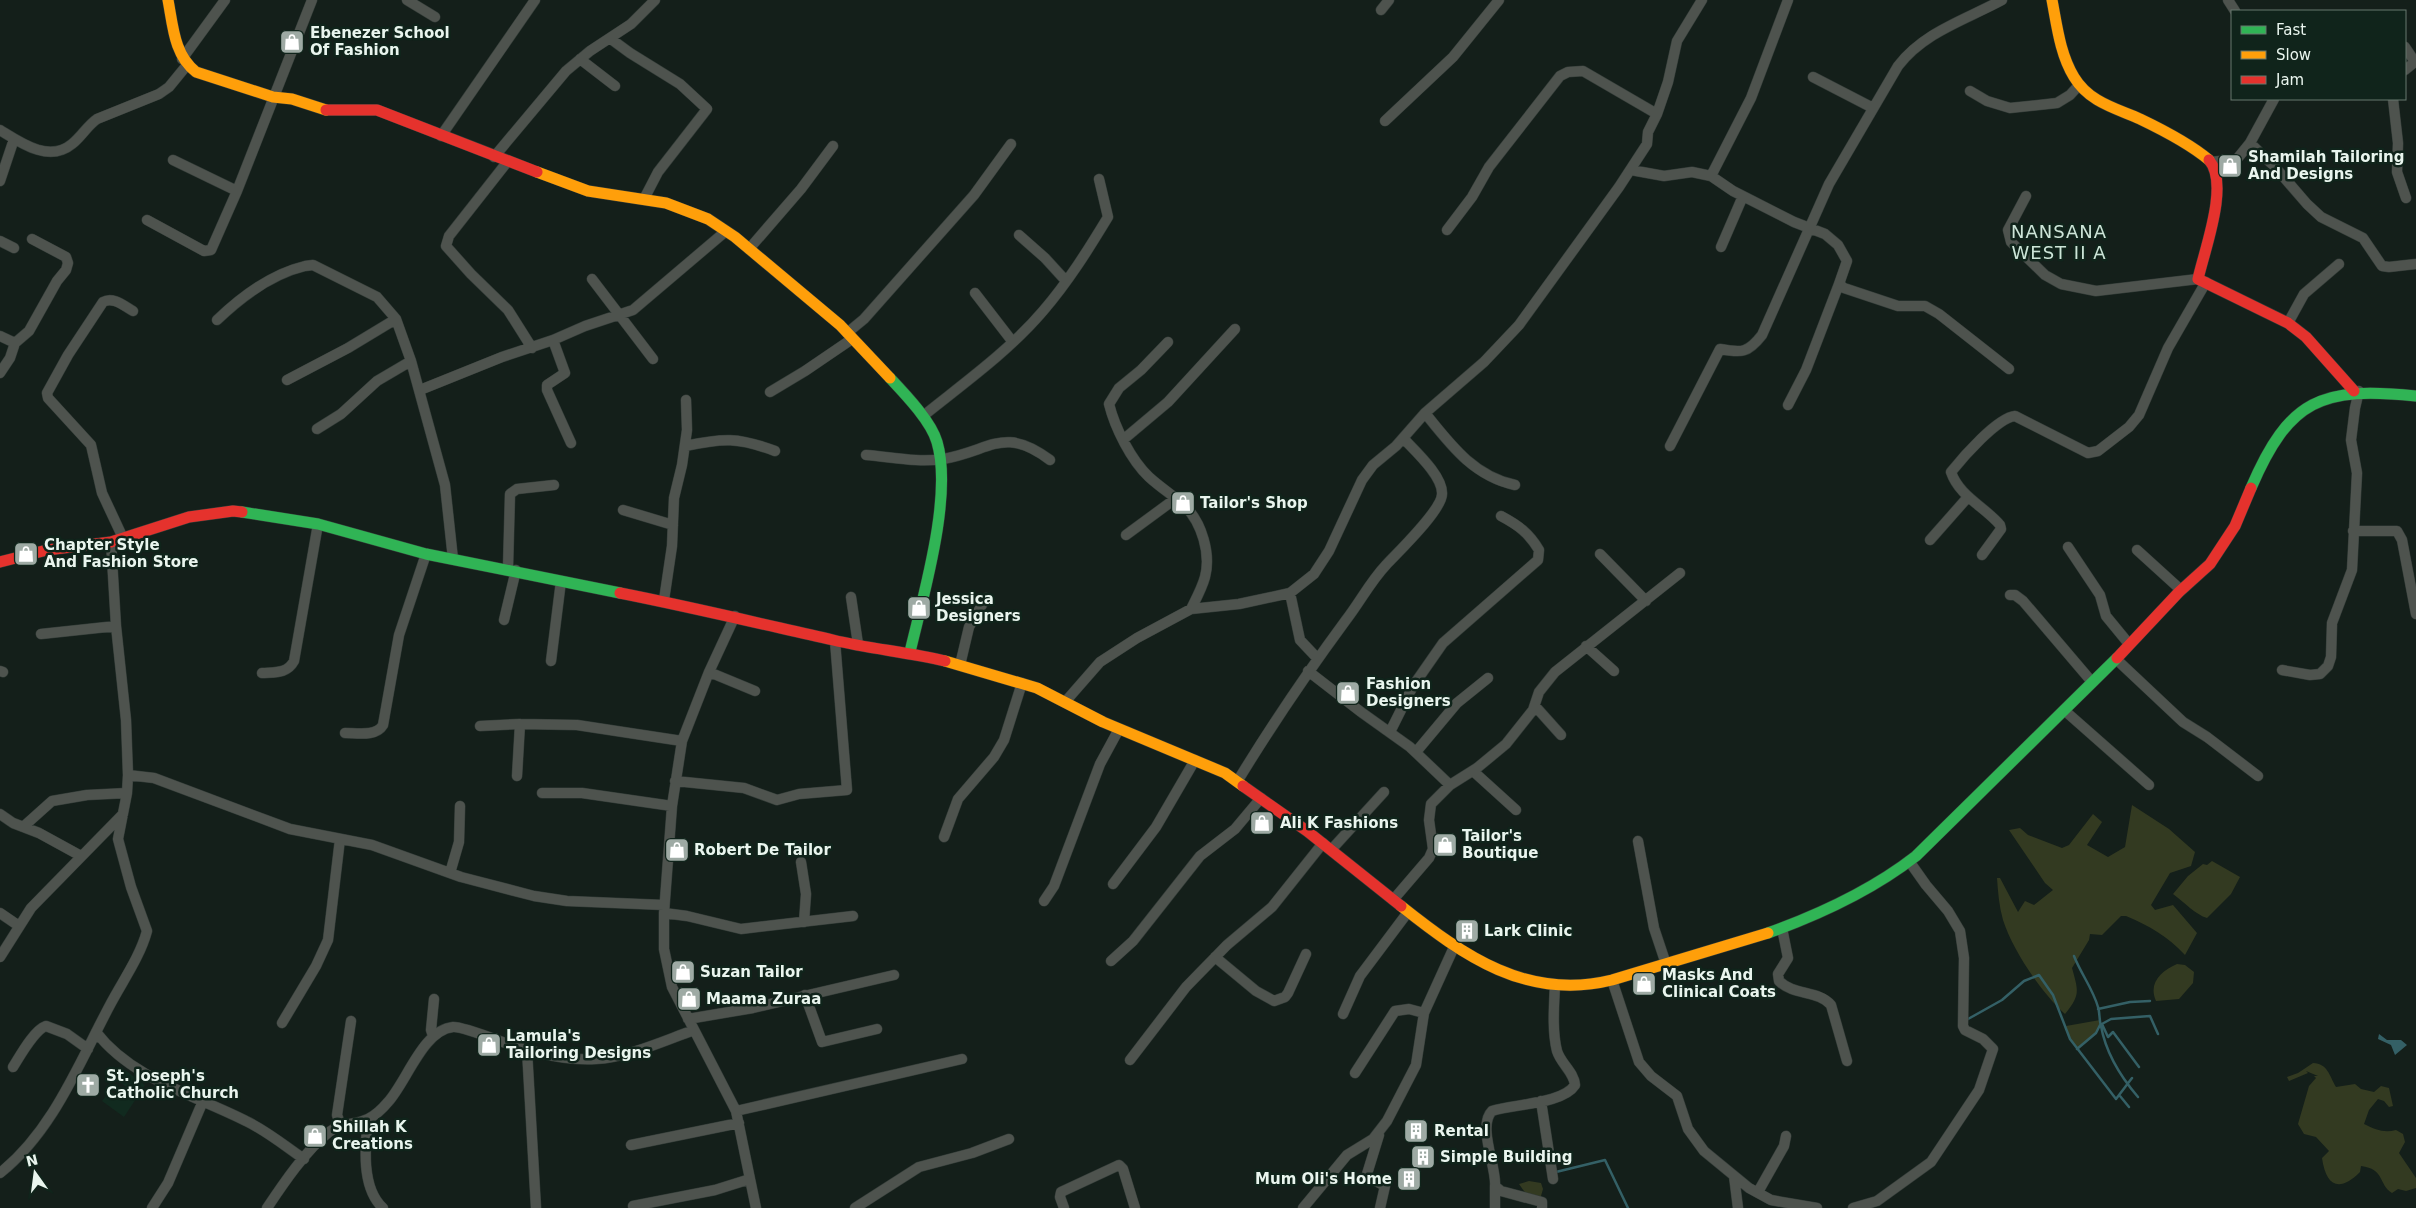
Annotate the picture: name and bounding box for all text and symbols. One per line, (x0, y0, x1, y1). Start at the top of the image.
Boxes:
legend (2231, 10, 2406, 100)
text: Fast (2276, 21, 2306, 39)
place label: Ebenezer School Of Fashion (310, 24, 450, 59)
shop icon: Ebenezer School Of Fashion (279, 29, 305, 55)
text: Slow (2276, 46, 2311, 64)
text: Jam (2275, 71, 2304, 89)
place label: Shamilah Tailoring And Designs (2248, 148, 2405, 183)
shop icon: Shamilah Tailoring And Designs (2217, 153, 2243, 179)
district label: NANSANA WEST II A (2011, 221, 2107, 263)
shop icon: Tailor's Shop (1170, 490, 1196, 516)
place label: Tailor's Shop (1200, 494, 1308, 512)
place label: Chapter Style And Fashion Store (44, 536, 199, 571)
shop icon: Chapter Style And Fashion Store (13, 541, 39, 567)
place label: Jessica Designers (935, 590, 1021, 625)
shop icon: Jessica Designers (906, 595, 932, 621)
place label: Fashion Designers (1366, 675, 1451, 710)
shop icon: Fashion Designers (1335, 680, 1361, 706)
shop icon: Ali K Fashions (1249, 810, 1275, 836)
place label: Ali K Fashions (1280, 814, 1398, 832)
place label: Tailor's Boutique (1462, 827, 1538, 862)
shop icon: Tailor's Boutique (1432, 832, 1458, 858)
shop icon: Robert De Tailor (664, 837, 690, 863)
place label: Robert De Tailor (694, 841, 831, 859)
building icon: Lark Clinic (1454, 918, 1480, 944)
place label: Lark Clinic (1484, 922, 1572, 940)
shop icon: Suzan Tailor (670, 959, 696, 985)
place label: Suzan Tailor (700, 963, 803, 981)
place label: Masks And Clinical Coats (1662, 966, 1776, 1001)
shop icon: Masks And Clinical Coats (1631, 971, 1657, 997)
shop icon: Maama Zuraa (676, 986, 702, 1012)
place label: Maama Zuraa (706, 990, 821, 1008)
place label: Lamula's Tailoring Designs (506, 1027, 651, 1062)
shop icon: Lamula's Tailoring Designs (476, 1032, 502, 1058)
place label: St. Joseph's Catholic Church (106, 1067, 239, 1102)
church icon: St. Joseph's Catholic Church (75, 1072, 101, 1098)
place label: Shillah K Creations (332, 1118, 413, 1153)
building icon: Rental (1403, 1118, 1429, 1144)
place label: Rental (1434, 1122, 1489, 1140)
shop icon: Shillah K Creations (302, 1123, 328, 1149)
building icon: Simple Building (1410, 1144, 1436, 1170)
north arrow (10, 1148, 60, 1198)
place label: Simple Building (1440, 1148, 1573, 1166)
text: N (24, 1151, 39, 1170)
building icon: Mum Oli's Home (1396, 1166, 1422, 1192)
place label: Mum Oli's Home (1255, 1170, 1392, 1188)

